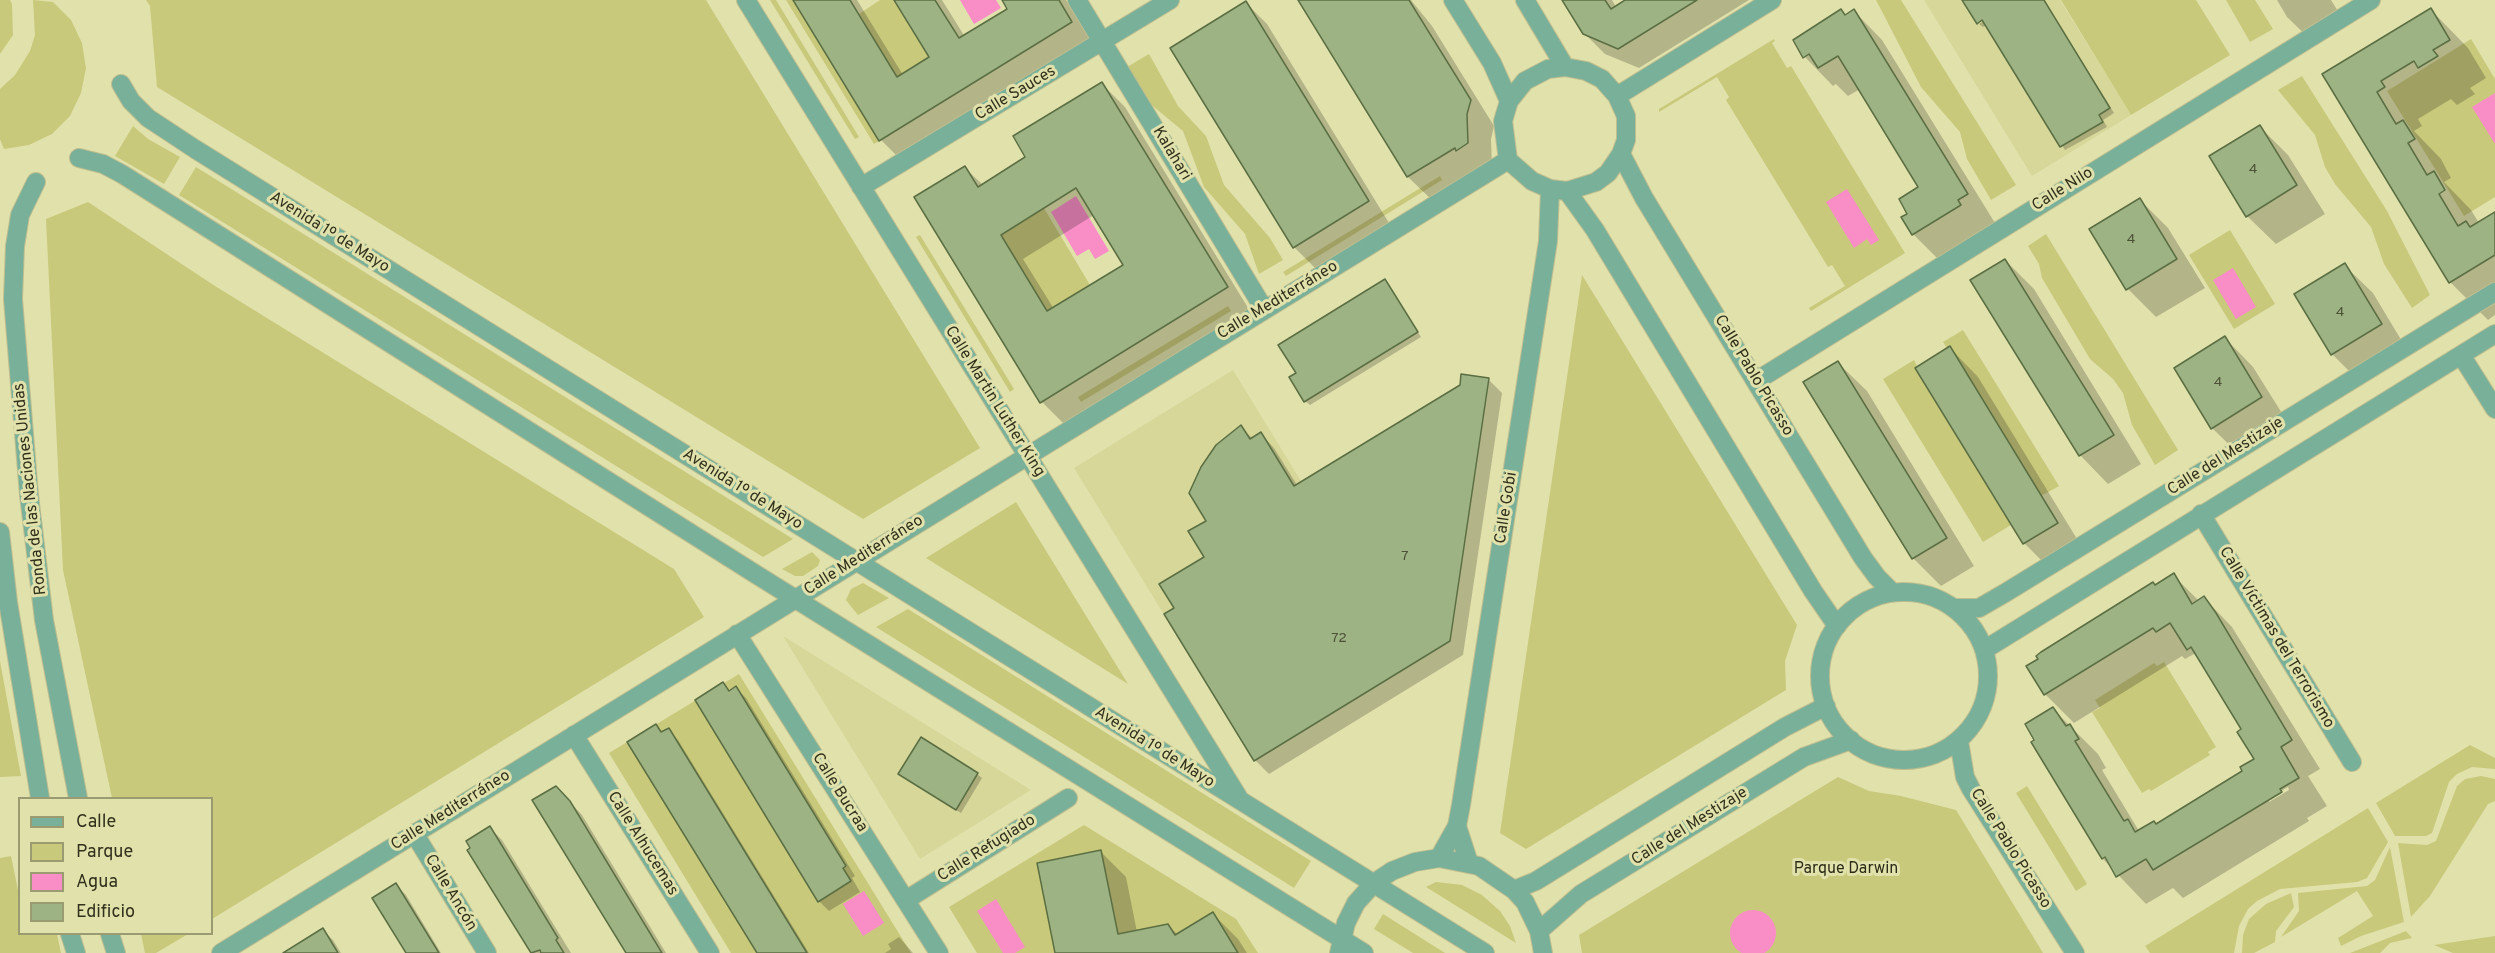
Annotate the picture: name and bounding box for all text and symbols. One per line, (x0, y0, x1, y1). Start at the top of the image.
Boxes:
street label: Calle Sauces (972, 62, 1060, 126)
street label: Kalahari (1148, 124, 1194, 184)
house number: 4 (2249, 162, 2257, 178)
street label: Calle Nilo (2029, 164, 2097, 216)
street label: Avenida 1º de Mayo (265, 188, 393, 278)
house number: 4 (2127, 232, 2135, 248)
street label: Calle Mediterráneo (1214, 258, 1342, 344)
house number: 4 (2336, 305, 2344, 321)
street label: Calle Pablo Picasso (1709, 312, 1797, 440)
street label: Calle Martin Luther King (940, 323, 1048, 481)
house number: 4 (2214, 375, 2222, 391)
street label: Ronda de las Naciones Unidas (10, 382, 52, 596)
street label: Calle del Mestizaje (2164, 414, 2288, 500)
street label: Avenida 1º de Mayo (678, 445, 806, 535)
street label: Calle Gobi (1492, 471, 1522, 545)
street label: Calle Mediterráneo (801, 512, 927, 600)
street label: Calle Víctimas del Terrorismo (2214, 544, 2338, 732)
house number: 7 (1401, 549, 1409, 565)
house number: 72 (1331, 631, 1347, 647)
street label: Avenida 1º de Mayo (1090, 703, 1218, 793)
street label: Calle Bucraa (807, 750, 871, 836)
street label: Calle Mediterráneo (388, 767, 514, 855)
street label: Calle del Mestizaje (1628, 784, 1752, 870)
street label: Calle Pablo Picasso (1965, 786, 2055, 912)
street label: Calle Alhucemas (602, 788, 682, 900)
legend (18, 797, 213, 935)
text: Calle (76, 811, 116, 834)
street label: Calle Refugiado (935, 811, 1039, 887)
text: Parque (76, 841, 133, 864)
street label: Calle Ancón (420, 851, 480, 935)
park label: Parque Darwin (1794, 860, 1898, 880)
text: Agua (76, 871, 118, 894)
text: Edificio (76, 901, 135, 924)

